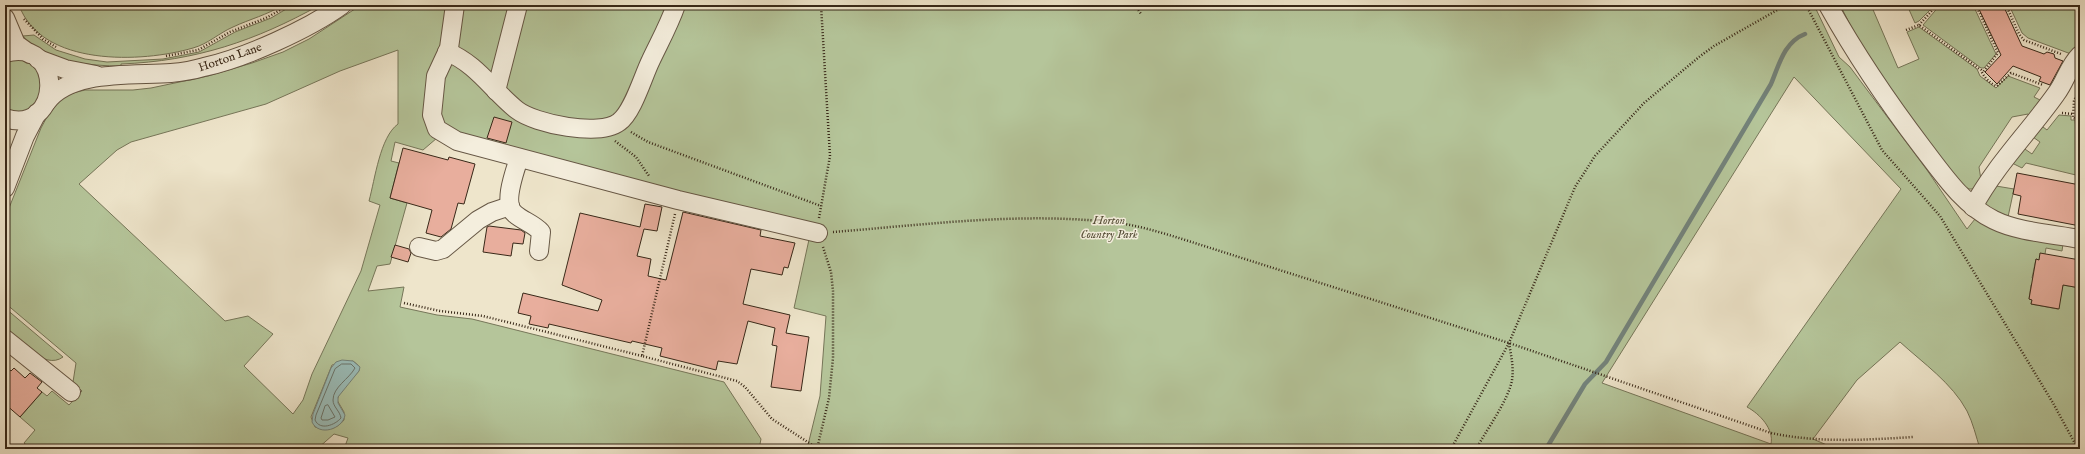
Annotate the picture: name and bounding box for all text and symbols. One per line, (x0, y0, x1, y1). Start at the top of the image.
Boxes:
street label: Horton Lane (196, 39, 264, 75)
park label: Horton Country Park (1080, 213, 1138, 242)

